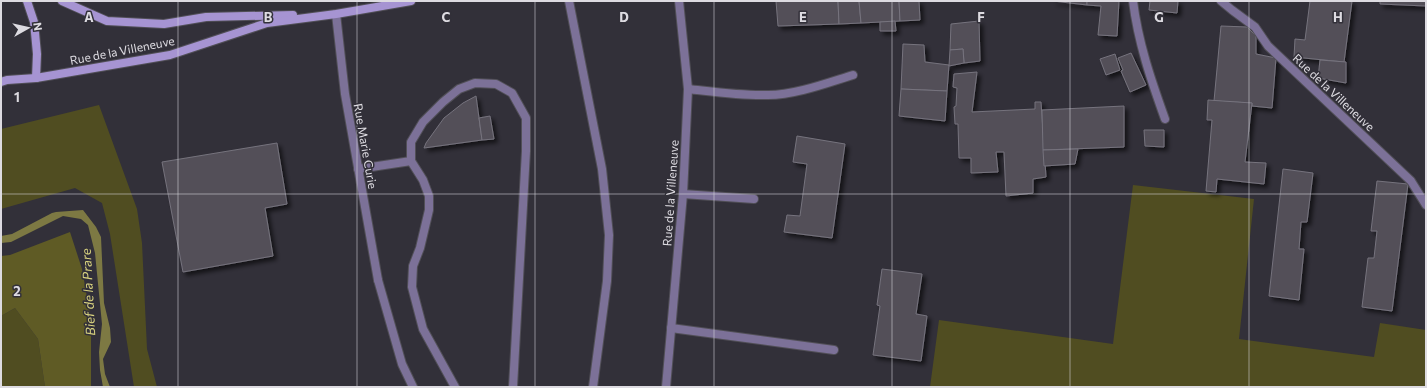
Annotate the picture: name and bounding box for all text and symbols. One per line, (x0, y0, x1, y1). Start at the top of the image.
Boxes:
north arrow (8, 8, 48, 48)
text: A (84, 9, 94, 25)
text: B (264, 9, 273, 25)
text: C (442, 9, 451, 25)
text: D (619, 9, 629, 25)
text: E (799, 9, 807, 25)
text: F (977, 9, 985, 25)
text: G (1154, 9, 1164, 25)
text: H (1333, 9, 1343, 25)
text: N (31, 22, 45, 32)
street label: Rue de la Villeneuve (68, 33, 176, 67)
street label: Rue de la Villeneuve (1290, 51, 1378, 133)
text: 1 (14, 89, 20, 105)
street label: Rue Marie Curie (352, 102, 380, 190)
street label: Rue de la Villeneuve (659, 139, 681, 247)
water label: Bief de la Prare (78, 248, 98, 336)
text: 2 (13, 283, 21, 299)

